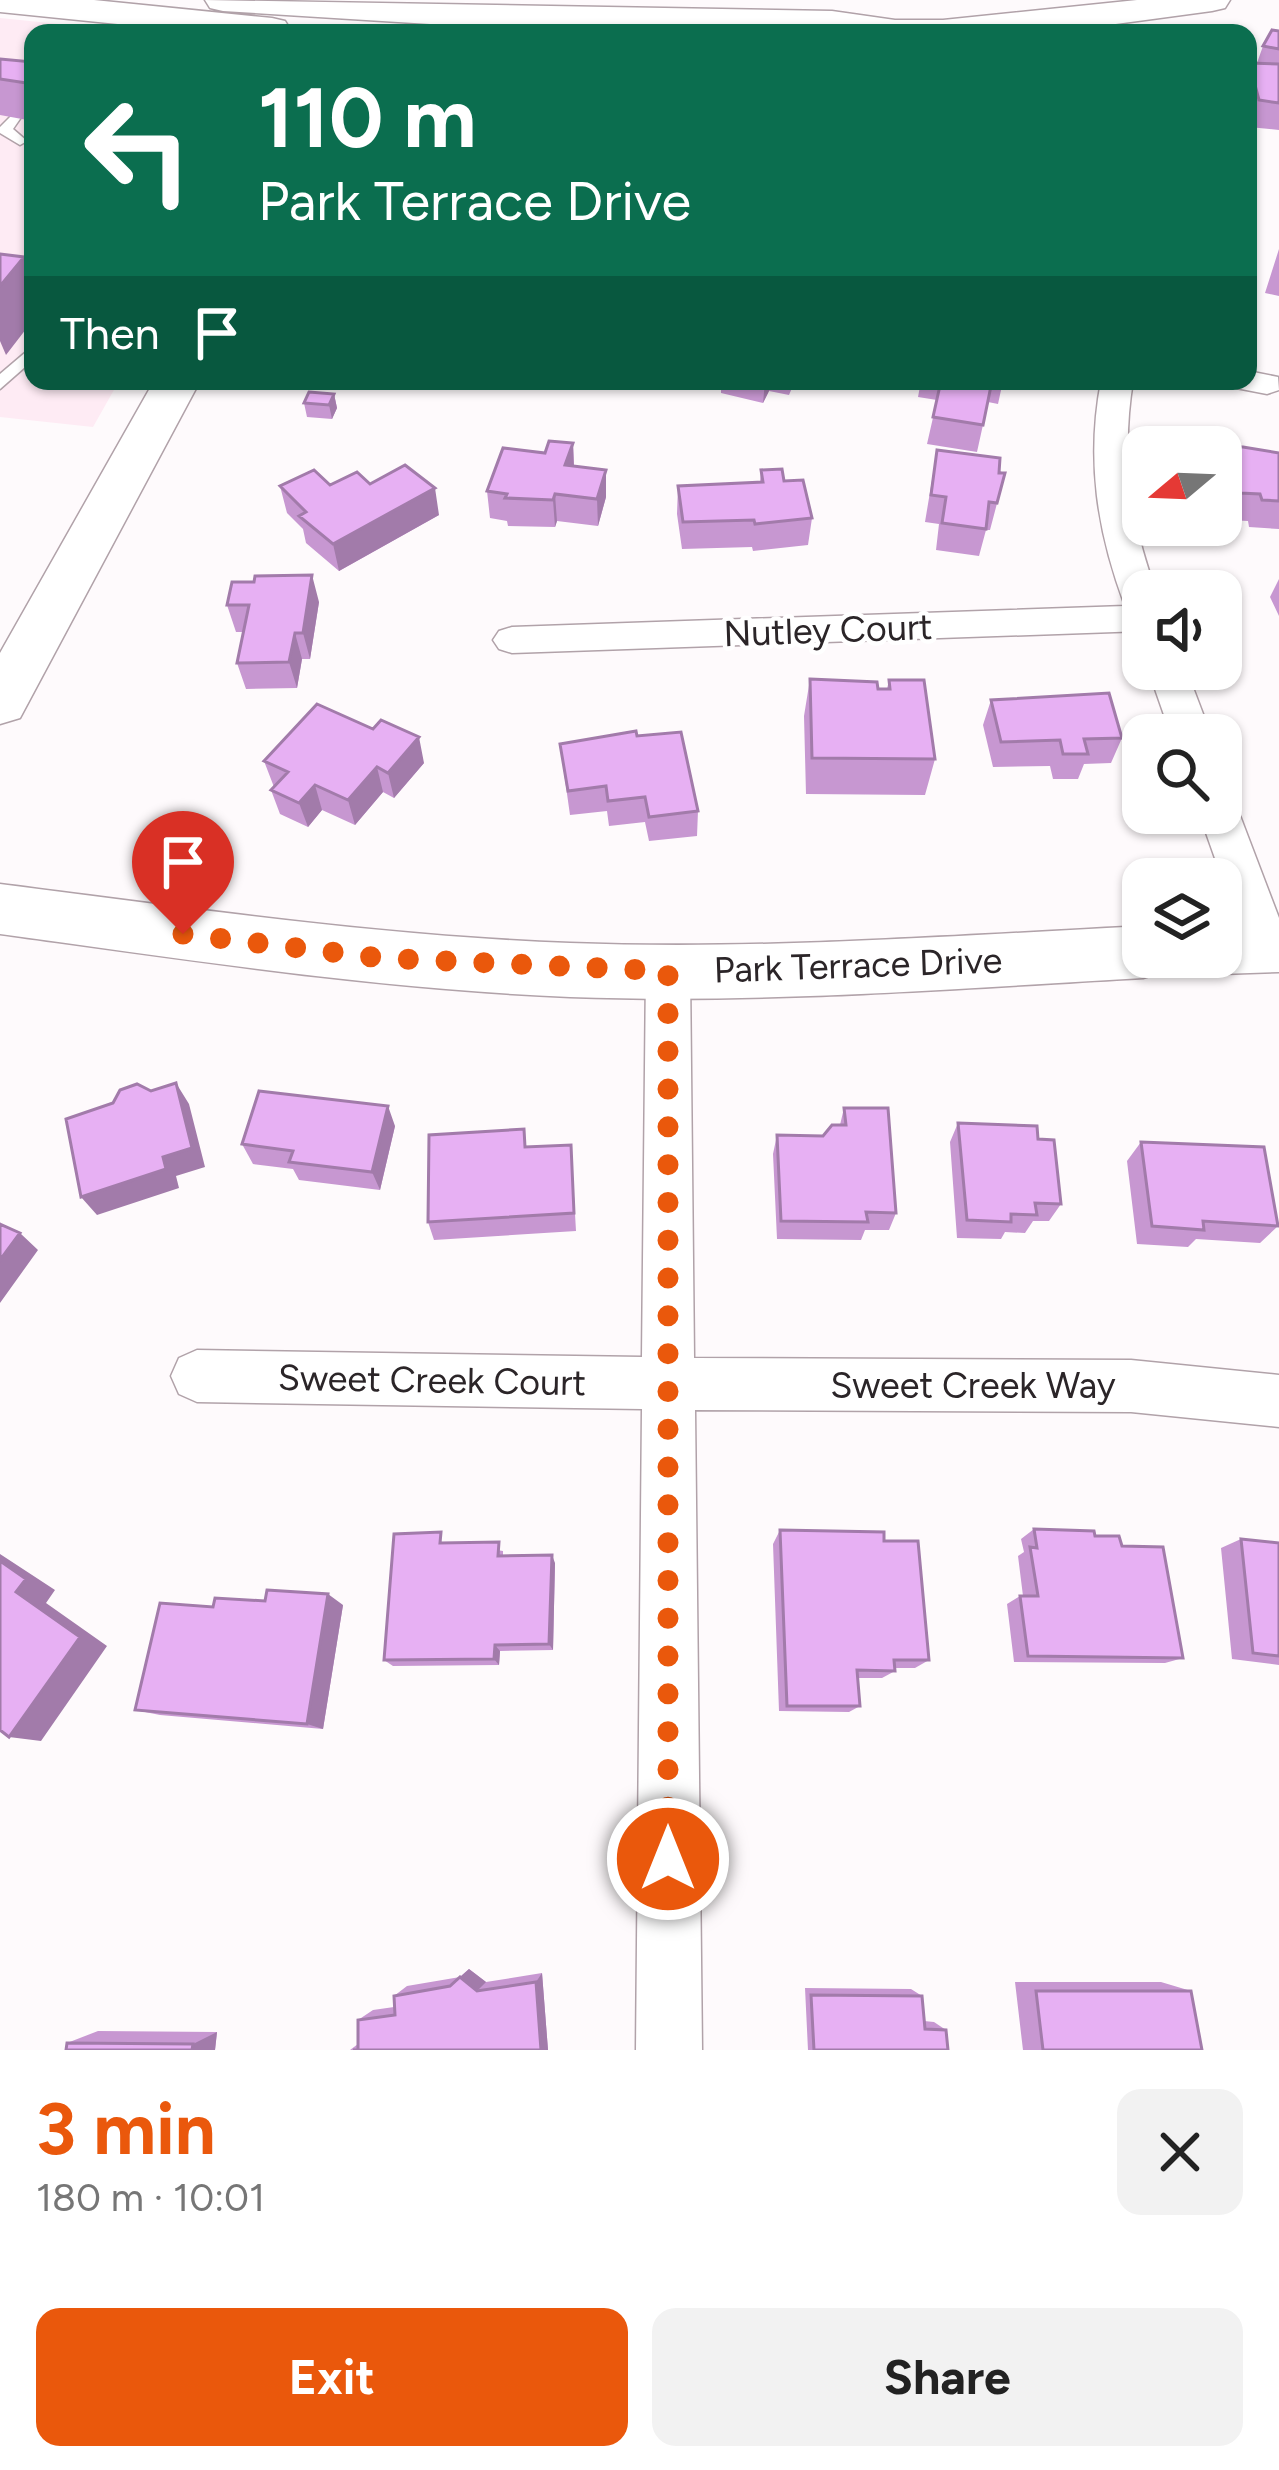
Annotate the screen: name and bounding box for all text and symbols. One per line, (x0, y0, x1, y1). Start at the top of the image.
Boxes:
text: 110 m (258, 67, 477, 168)
icon: left (60, 72, 216, 228)
text: Park Terrace Drive (258, 169, 691, 234)
icon: arrive (184, 300, 250, 366)
text: Then (60, 306, 160, 360)
north arrow (1122, 426, 1242, 546)
map controls (1122, 426, 1242, 978)
button: sound (1122, 570, 1242, 690)
street label: Nutley Court (723, 605, 933, 655)
button: search (1122, 714, 1242, 834)
pin (132, 811, 234, 934)
icon: arrive (150, 829, 216, 895)
button: layers (1122, 858, 1242, 978)
street label: Park Terrace Drive (713, 938, 1003, 992)
street label: Sweet Creek Court (278, 1356, 586, 1404)
street label: Sweet Creek Way (830, 1364, 1116, 1407)
position arrow (605, 1796, 731, 1922)
text: 3 min (36, 2086, 216, 2172)
button: close (1117, 2089, 1243, 2215)
text: 180 m · 10:01 (36, 2174, 265, 2221)
button: Exit (36, 2308, 628, 2446)
button: Share (652, 2308, 1243, 2446)

